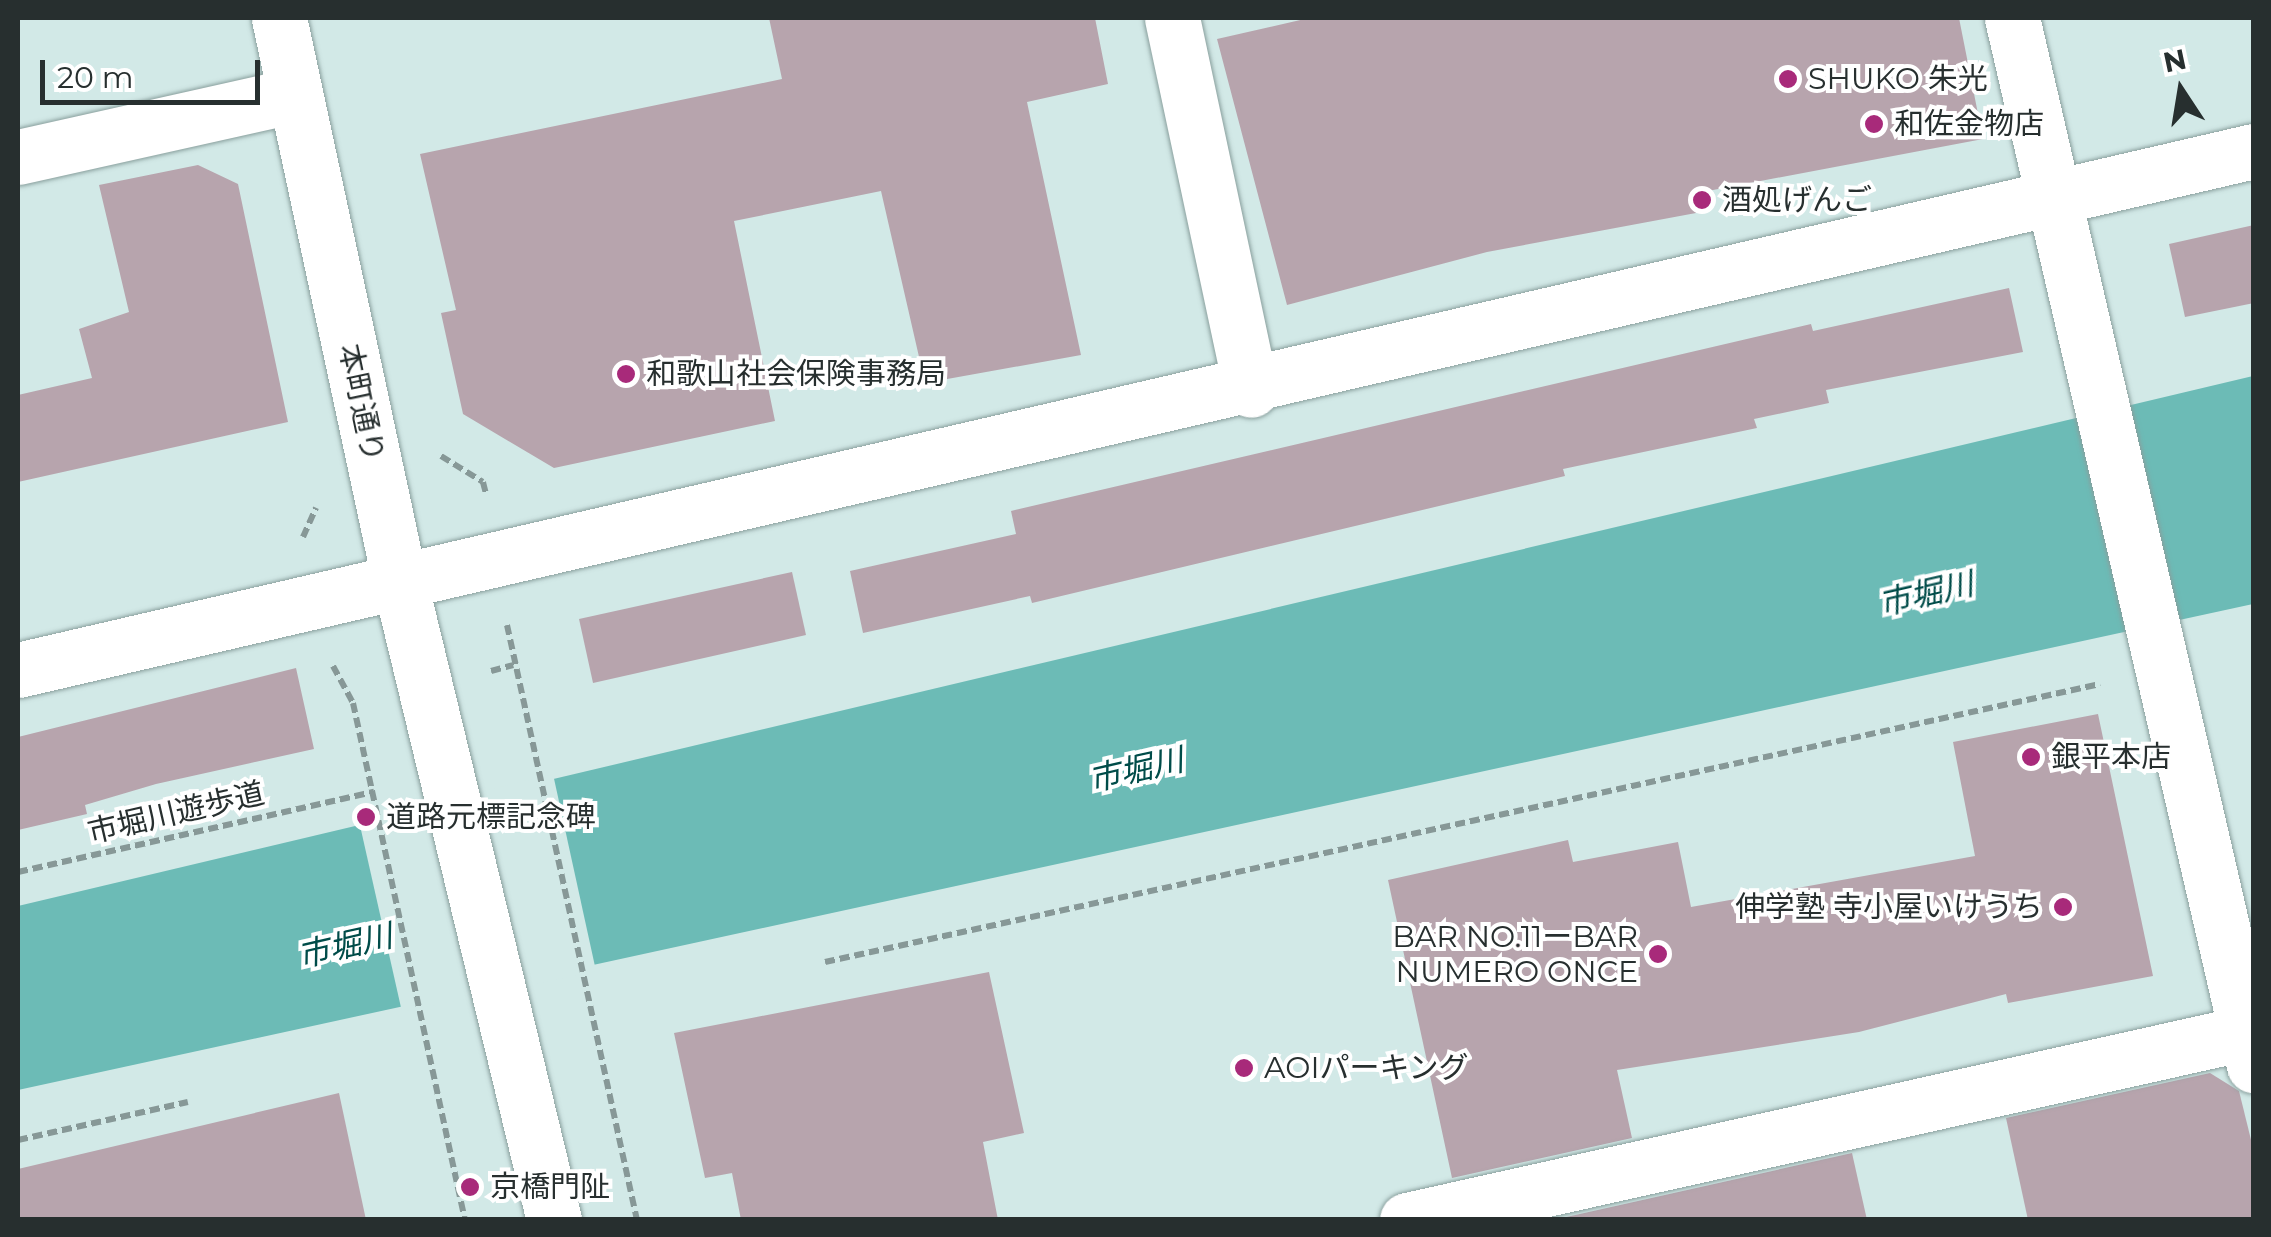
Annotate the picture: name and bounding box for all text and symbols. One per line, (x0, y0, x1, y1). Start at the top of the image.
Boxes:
scale bar (45, 40, 265, 102)
north arrow (2131, 40, 2231, 140)
text: N (2160, 42, 2189, 80)
text: 20 m (57, 59, 134, 96)
place label: SHUKO 朱光 (1808, 61, 1988, 97)
marker: SHUKO 朱光 (1777, 68, 1799, 90)
place label: 和佐金物店 (1894, 106, 2044, 142)
marker: 和佐金物店 (1863, 113, 1885, 135)
place label: 酒処げんご (1722, 182, 1872, 218)
marker: 酒処げんご (1691, 189, 1713, 211)
street label: 本町通り (331, 341, 391, 465)
place label: 和歌山社会保険事務局 (646, 356, 946, 392)
marker: 和歌山社会保険事務局 (615, 363, 637, 385)
water label: 市堀川 (1875, 564, 1977, 624)
place label: 銀平本店 (2051, 739, 2171, 775)
water label: 市堀川 (1085, 740, 1187, 800)
marker: 銀平本店 (2020, 746, 2042, 768)
street label: 市堀川遊歩道 (84, 775, 268, 851)
place label: 道路元標記念碑 (386, 799, 596, 835)
marker: 道路元標記念碑 (355, 806, 377, 828)
place label: 伸学塾 寺小屋いけうち (1735, 889, 2043, 925)
marker: 伸学塾 寺小屋いけうち (2052, 896, 2074, 918)
water label: 市堀川 (294, 916, 396, 976)
place label: BAR NO.11ーBAR NUMERO ONCE (1392, 919, 1638, 990)
marker: BAR NO.11ーBAR NUMERO ONCE (1647, 943, 1669, 965)
place label: AOIパーキング (1264, 1050, 1469, 1086)
marker: AOIパーキング (1233, 1057, 1255, 1079)
place label: 京橋門阯 (490, 1169, 610, 1205)
marker: 京橋門阯 (459, 1176, 481, 1198)

